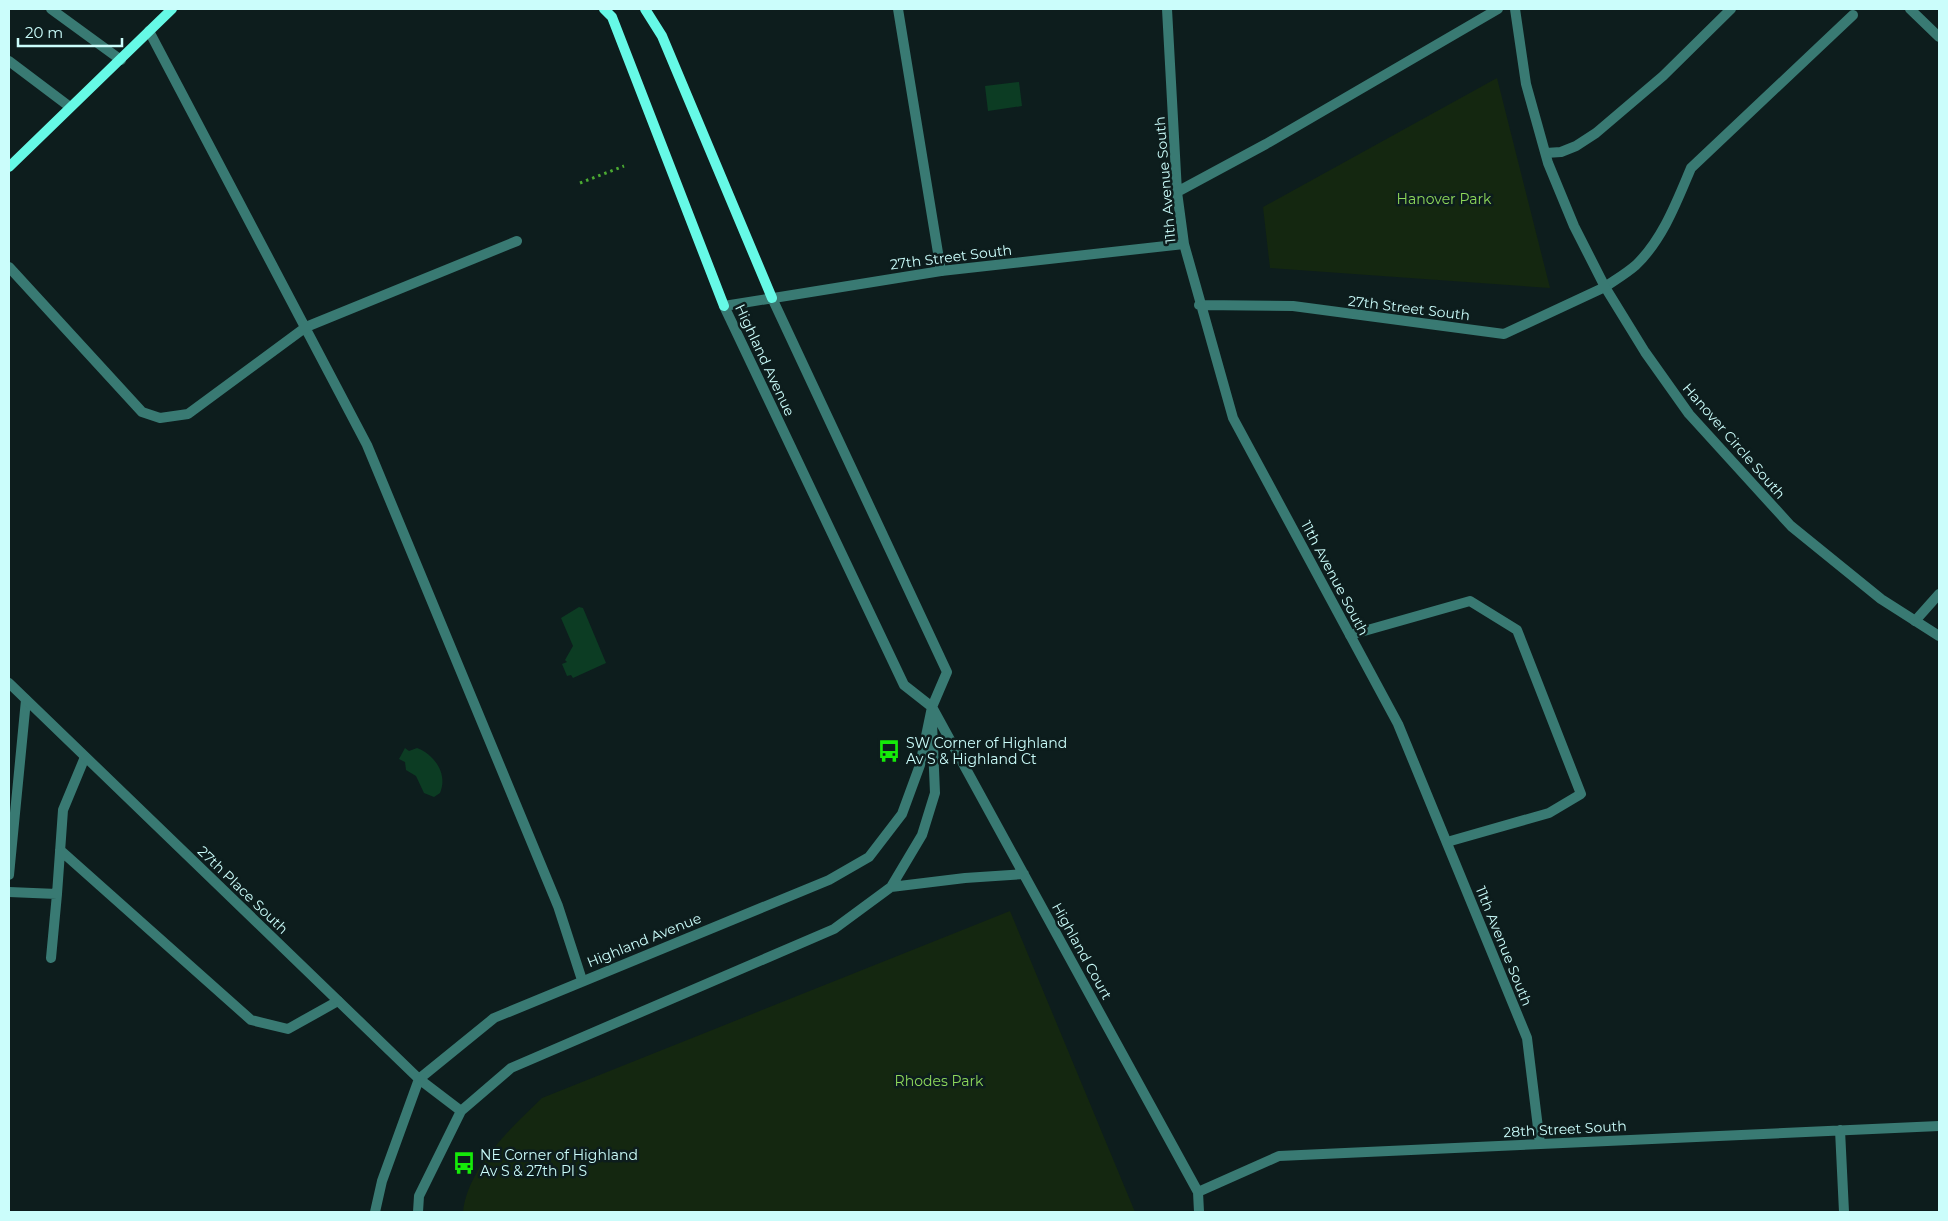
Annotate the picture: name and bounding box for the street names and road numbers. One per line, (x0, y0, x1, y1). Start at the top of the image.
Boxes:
street label: 11th Avenue South (1150, 116, 1180, 244)
street label: 27th Street South (889, 241, 1013, 273)
street label: 27th Street South (1347, 292, 1471, 324)
street label: Highland Avenue (731, 301, 799, 419)
street label: Hanover Circle South (1679, 379, 1789, 503)
street label: 11th Avenue South (1297, 518, 1373, 638)
street label: 27th Place South (194, 842, 292, 938)
street label: 11th Avenue South (1472, 884, 1536, 1008)
street label: Highland Court (1048, 899, 1116, 1003)
street label: Highland Avenue (584, 909, 704, 971)
street label: 28th Street South (1503, 1117, 1627, 1141)

